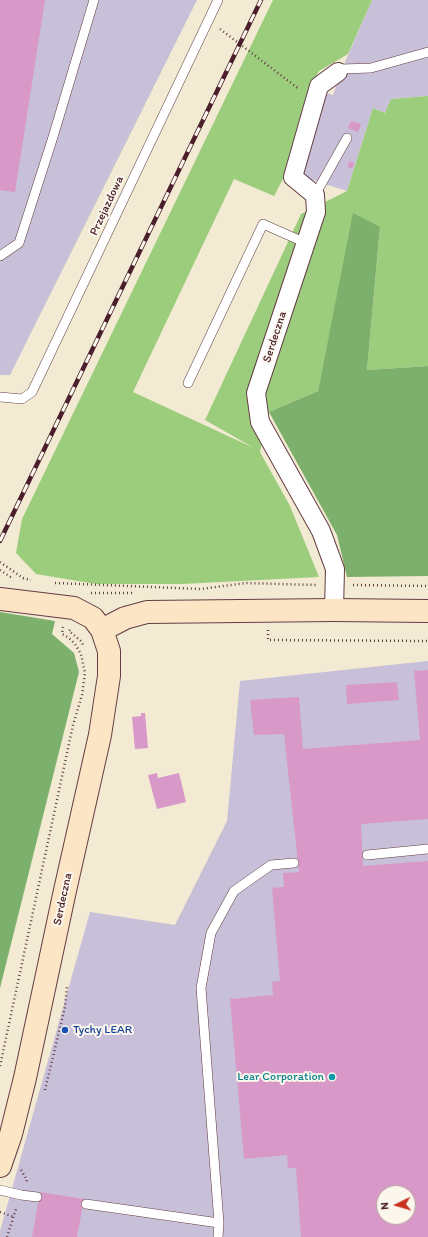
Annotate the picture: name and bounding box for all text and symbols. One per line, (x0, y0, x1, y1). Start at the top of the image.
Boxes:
street label: Przejazdowa (87, 174, 127, 238)
street label: Serdeczna (260, 309, 290, 365)
street label: Serdeczna (50, 871, 76, 927)
place label: Tychy LEAR (73, 1023, 132, 1037)
marker: Tychy LEAR (60, 1025, 70, 1035)
place label: Lear Corporation (237, 1070, 324, 1084)
marker: Lear Corporation (327, 1072, 337, 1082)
north arrow (376, 1185, 416, 1225)
text: N (378, 1202, 391, 1210)

